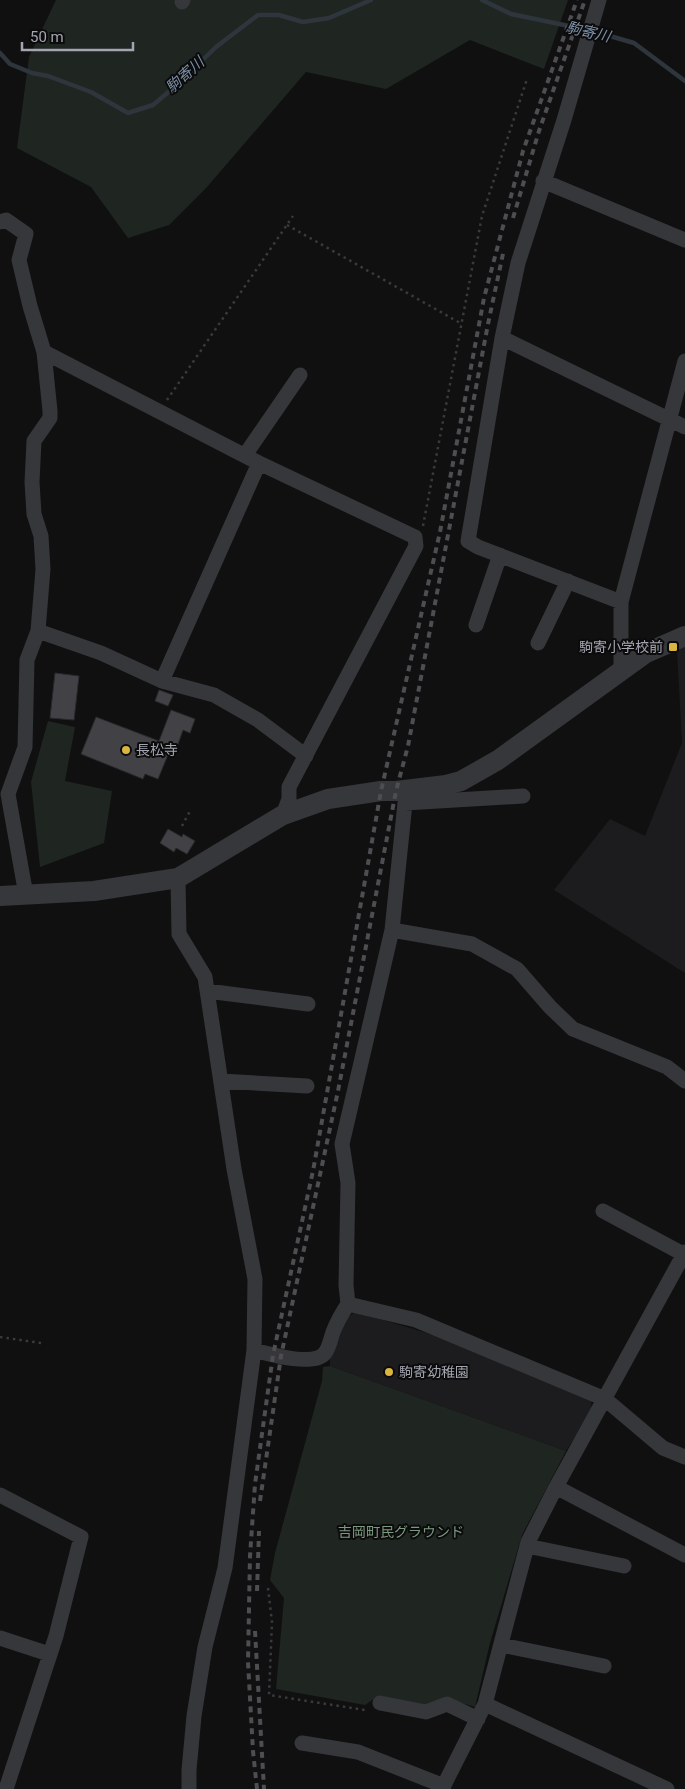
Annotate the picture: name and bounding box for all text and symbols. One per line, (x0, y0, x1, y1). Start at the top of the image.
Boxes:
water label: 駒寄川 (564, 18, 614, 46)
scale bar (22, 20, 134, 52)
text: 50 m (30, 28, 64, 46)
water label: 駒寄川 (162, 52, 209, 97)
place label: 駒寄小学校前 (579, 639, 663, 655)
marker: 駒寄小学校前 (667, 641, 679, 653)
place label: 長松寺 (136, 742, 178, 758)
marker: 長松寺 (120, 744, 132, 756)
place label: 駒寄幼稚園 (399, 1364, 469, 1380)
marker: 駒寄幼稚園 (383, 1366, 395, 1378)
park label: 吉岡町民グラウンド (338, 1524, 464, 1540)

